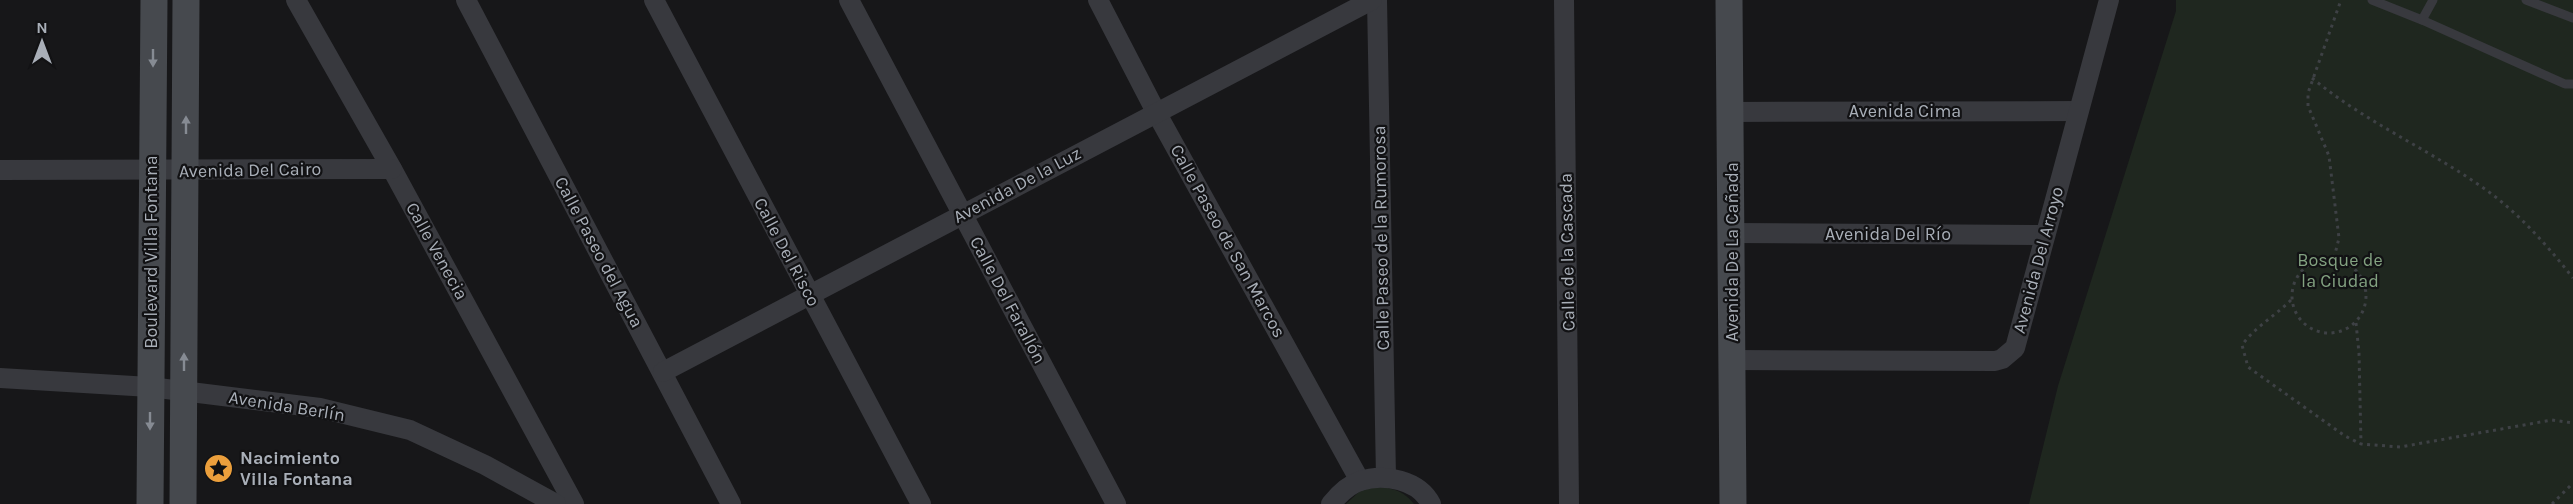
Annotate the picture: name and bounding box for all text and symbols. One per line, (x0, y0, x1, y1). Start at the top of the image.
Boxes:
north arrow (12, 12, 72, 72)
text: N (36, 18, 48, 37)
one-way arrow (148, 49, 158, 68)
street label: Avenida Cima (1849, 100, 1961, 122)
one-way arrow (181, 115, 191, 134)
street label: Calle Paseo de la Rumorosa (1368, 125, 1394, 351)
street label: Calle Paseo de San Marcos (1166, 141, 1290, 341)
street label: Avenida De la Luz (949, 142, 1085, 228)
street label: Boulevard Villa Fontana (140, 155, 162, 349)
street label: Avenida Del Cairo (179, 158, 321, 182)
street label: Avenida De La Cañada (1721, 162, 1743, 342)
street label: Calle Paseo del Agua (550, 173, 648, 331)
street label: Calle de la Cascada (1555, 173, 1579, 331)
street label: Avenida Del Arroyo (2008, 184, 2068, 336)
street label: Calle Del Risco (749, 194, 825, 310)
street label: Calle Venecia (401, 198, 473, 304)
street label: Avenida Del Río (1825, 223, 1951, 245)
street label: Calle Del Farallón (965, 233, 1051, 367)
park label: Bosque de la Ciudad (2297, 249, 2383, 292)
one-way arrow (179, 352, 189, 371)
street label: Avenida Berlín (227, 386, 347, 426)
one-way arrow (145, 412, 155, 431)
place label: Nacimiento Villa Fontana (240, 447, 353, 490)
place icon: Nacimiento Villa Fontana (203, 452, 235, 484)

